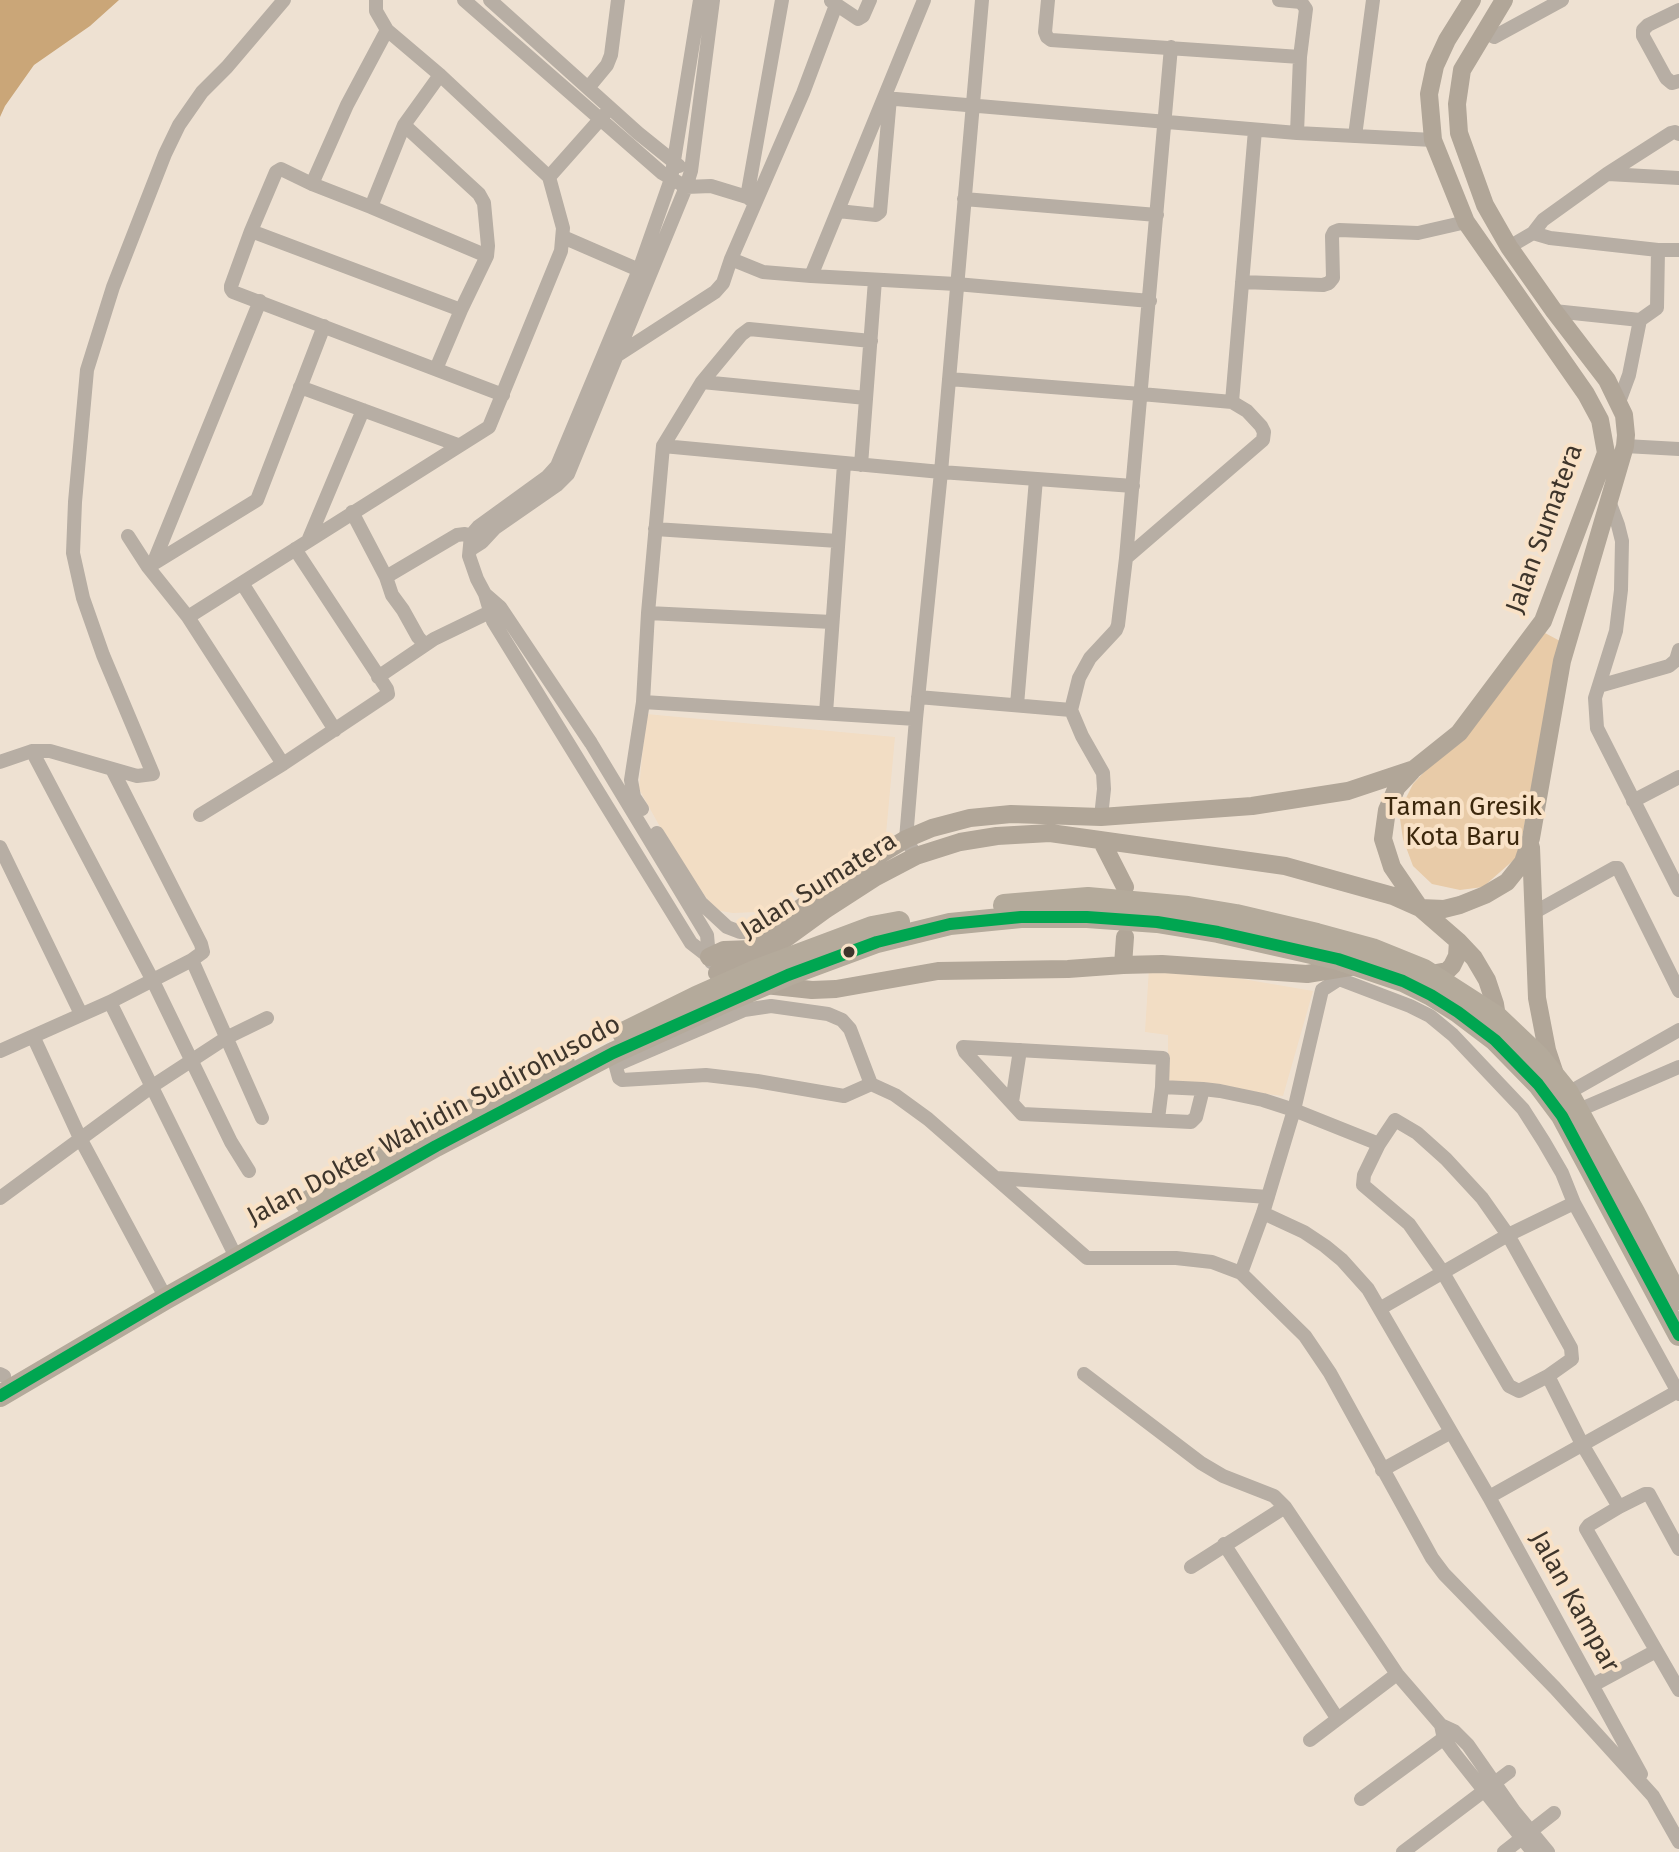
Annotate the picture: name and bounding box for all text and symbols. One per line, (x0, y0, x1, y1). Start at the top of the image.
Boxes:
street label: Jalan Sumatera (1500, 440, 1590, 618)
park label: Taman Gresik Kota Baru (1384, 792, 1542, 854)
street label: Jalan Sumatera (735, 826, 903, 946)
unlabelled marker (841, 944, 857, 960)
street label: Jalan Dokter Wahidin Sudirohusodo (242, 1009, 626, 1233)
street label: Jalan Kampar (1522, 1526, 1626, 1678)

